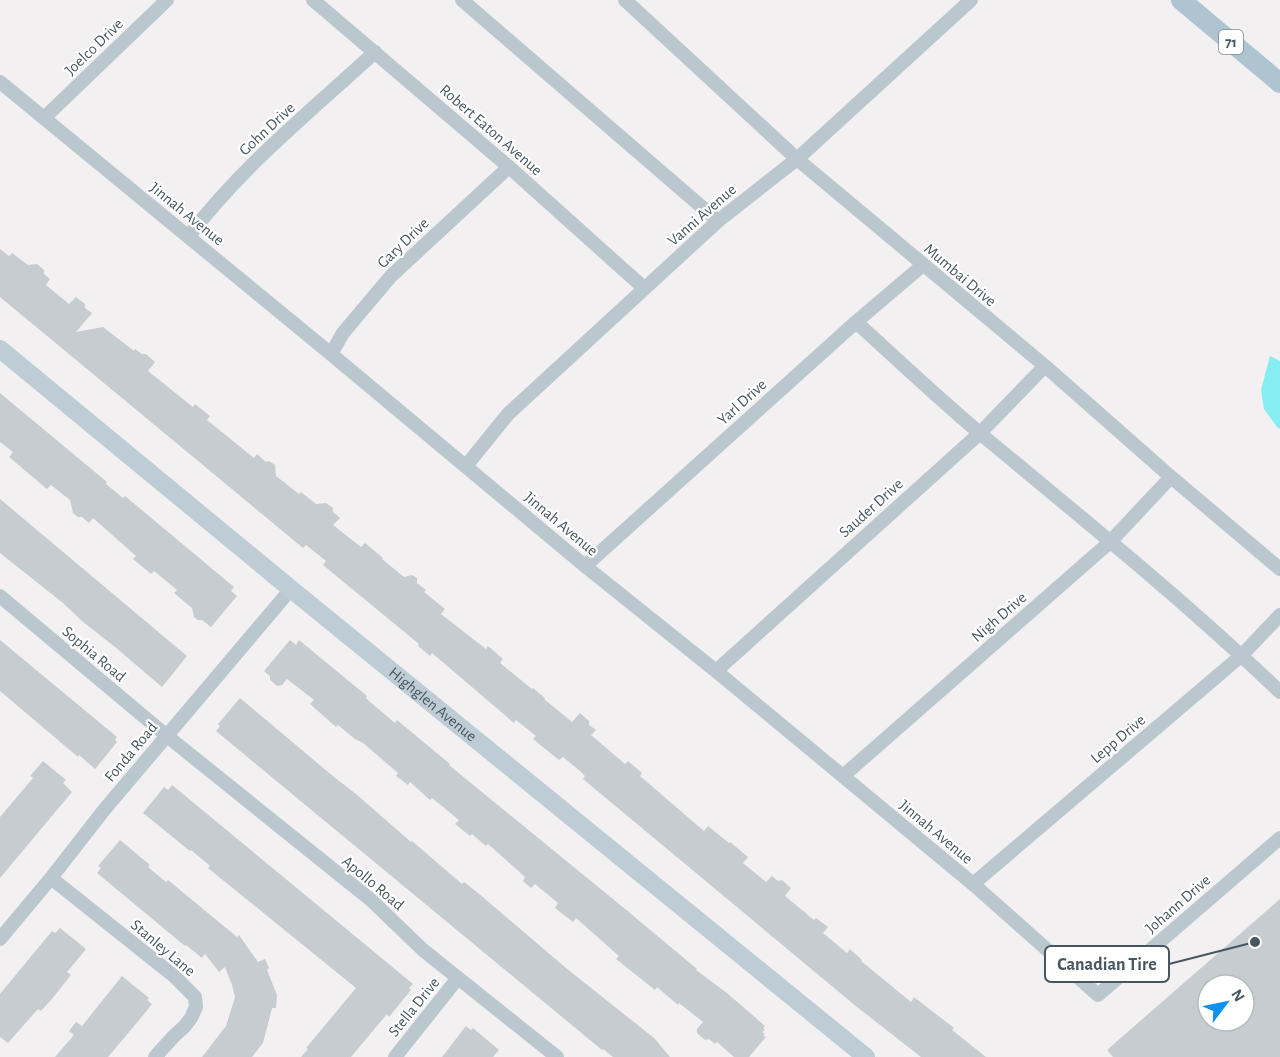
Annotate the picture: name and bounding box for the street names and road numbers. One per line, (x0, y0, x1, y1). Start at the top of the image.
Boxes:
street label: Joelco Drive (62, 16, 126, 78)
road number: 71 (1219, 30, 1243, 54)
street label: Robert Eaton Avenue (437, 81, 545, 179)
street label: Gohn Drive (236, 99, 298, 159)
street label: Jinnah Avenue (147, 179, 227, 249)
street label: Vanni Avenue (665, 181, 739, 249)
street label: Gary Drive (374, 215, 433, 272)
street label: Mumbai Drive (921, 240, 999, 310)
street label: Yarl Drive (714, 376, 770, 428)
street label: Sauder Drive (836, 475, 906, 541)
street label: Jinnah Avenue (521, 489, 601, 559)
street label: Nigh Drive (969, 589, 1029, 645)
street label: Sophia Road (59, 623, 129, 685)
street label: Highglen Avenue (386, 664, 480, 745)
street label: Lepp Drive (1088, 712, 1148, 766)
street label: Fonda Road (102, 719, 160, 785)
street label: Jinnah Avenue (896, 797, 976, 867)
street label: Apollo Road (339, 853, 407, 913)
street label: Johann Drive (1142, 872, 1214, 936)
street label: Stanley Lane (127, 917, 198, 980)
street label: Stella Drive (385, 974, 443, 1040)

